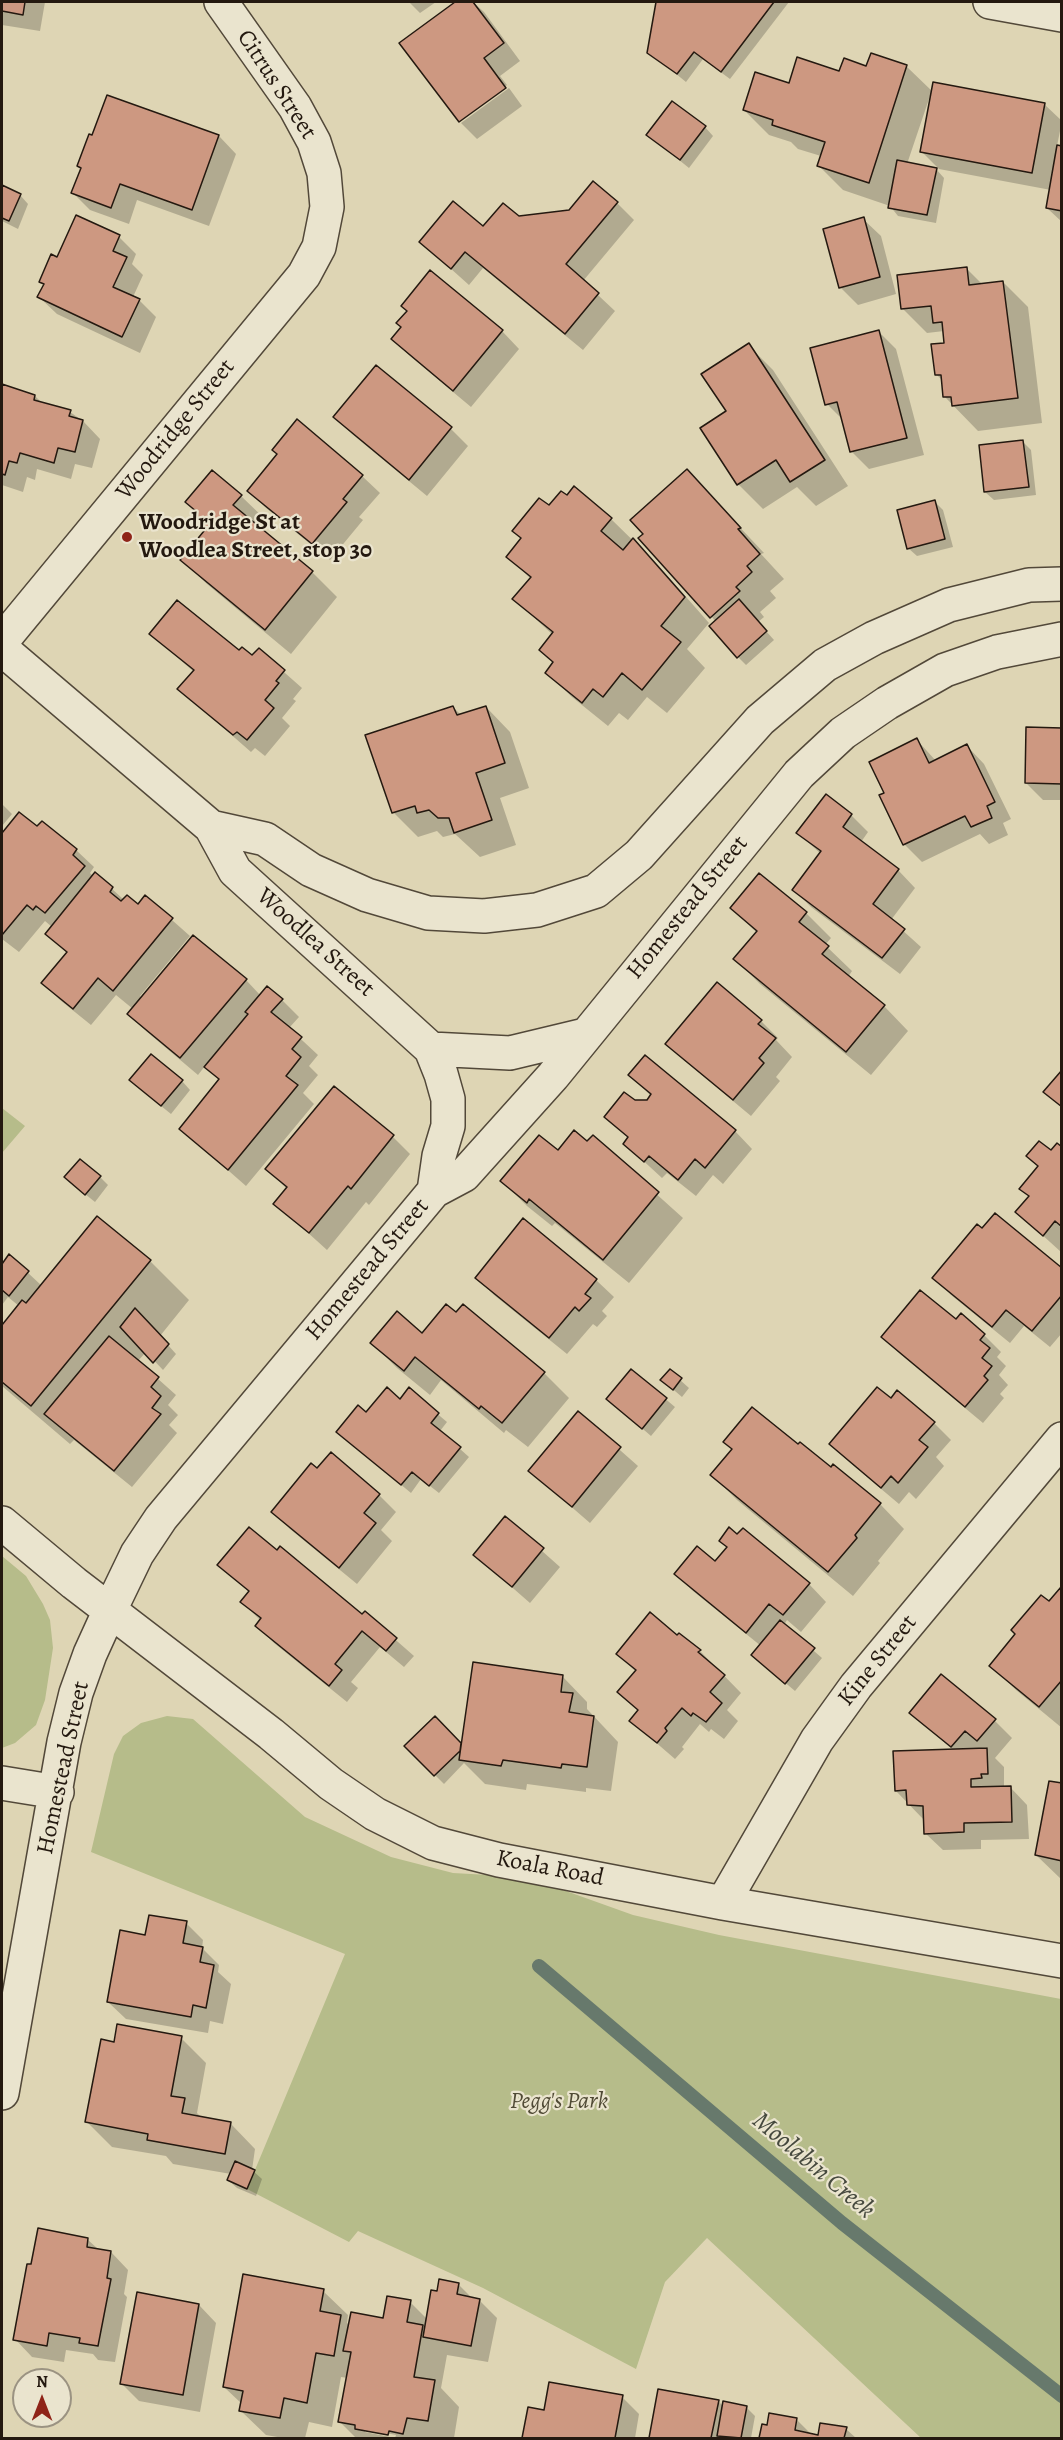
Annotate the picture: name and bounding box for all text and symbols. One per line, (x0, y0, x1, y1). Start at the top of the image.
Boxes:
street label: Citrus Street (230, 25, 322, 145)
street label: Woodridge Street (110, 354, 242, 506)
place label: Woodridge St at Woodlea Street, stop 30 (139, 509, 372, 565)
marker: Woodridge St at Woodlea Street, stop 30 (120, 530, 134, 544)
street label: Homestead Street (621, 830, 755, 986)
street label: Woodlea Street (250, 882, 380, 1004)
street label: Homestead Street (300, 1193, 436, 1347)
street label: Kine Street (832, 1609, 924, 1713)
street label: Homestead Street (32, 1679, 96, 1857)
street label: Koala Road (494, 1844, 606, 1894)
park label: Pegg's Park (510, 2088, 608, 2116)
water label: Moolabin Creek (745, 2106, 881, 2226)
north arrow (12, 2368, 72, 2428)
text: N (36, 2371, 48, 2393)

